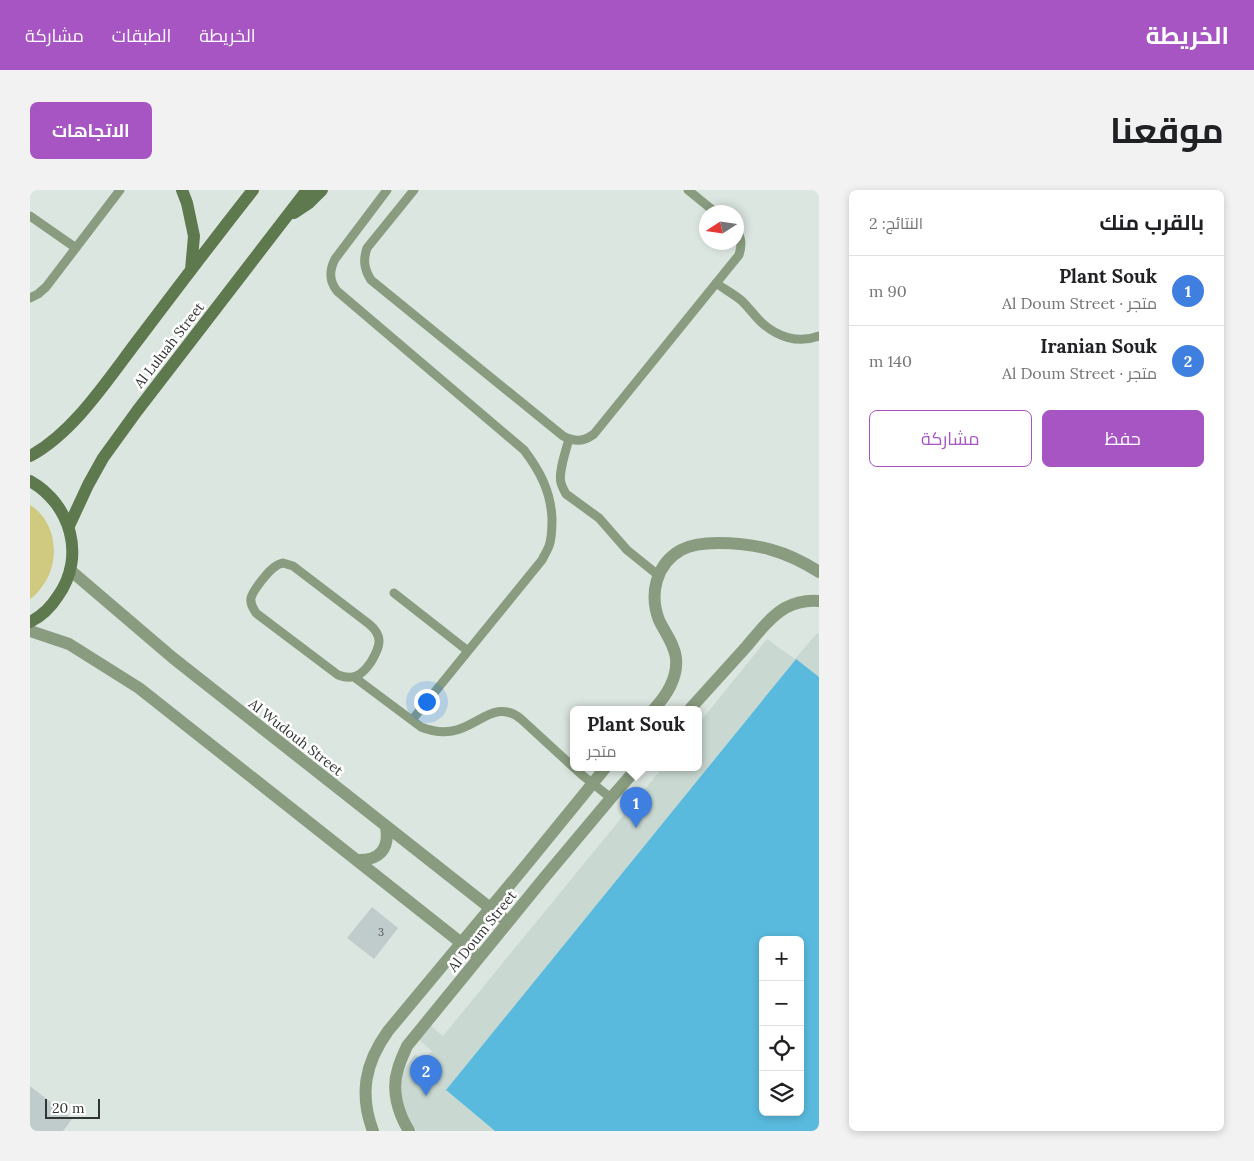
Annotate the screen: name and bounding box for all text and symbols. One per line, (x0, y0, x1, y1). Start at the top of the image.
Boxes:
text: الخريطة (1146, 20, 1229, 51)
text: مشاركة (25, 24, 84, 47)
text: الطبقات (112, 24, 171, 47)
text: الخريطة (199, 24, 256, 47)
button: الاتجاهات (30, 102, 152, 159)
text: موقعنا (1110, 108, 1224, 153)
north arrow (699, 205, 744, 250)
text: بالقرب منك (1099, 209, 1204, 236)
text: النتائج: 2 (869, 213, 923, 233)
text: Plant Souk (1059, 264, 1157, 288)
text: 90 m (869, 281, 907, 301)
text: 1 (1185, 281, 1191, 301)
text: متجر · Al Doum Street (1002, 293, 1157, 313)
street label: Al Luluah Street (129, 298, 208, 392)
text: Iranian Souk (1040, 334, 1157, 358)
text: 140 m (869, 351, 912, 371)
text: 2 (1184, 351, 1192, 371)
text: متجر · Al Doum Street (1002, 363, 1157, 383)
button: مشاركة (869, 410, 1032, 467)
button: حفظ (1042, 410, 1204, 467)
your location (414, 689, 440, 715)
street label: Al Wudouh Street (244, 694, 347, 780)
popup (570, 706, 702, 771)
text: Plant Souk (587, 712, 685, 736)
text: متجر (587, 741, 616, 761)
pin: 1 (620, 787, 652, 828)
street label: Al Doum Street (443, 886, 521, 976)
house number: 3 (378, 925, 384, 939)
map controls (759, 936, 804, 1116)
button: + (759, 936, 804, 981)
button: − (759, 981, 804, 1026)
button: locate (759, 1026, 804, 1071)
pin: 2 (410, 1055, 442, 1096)
button: layers (759, 1071, 804, 1116)
scale bar (45, 1096, 100, 1119)
text: 20 m (52, 1099, 84, 1117)

